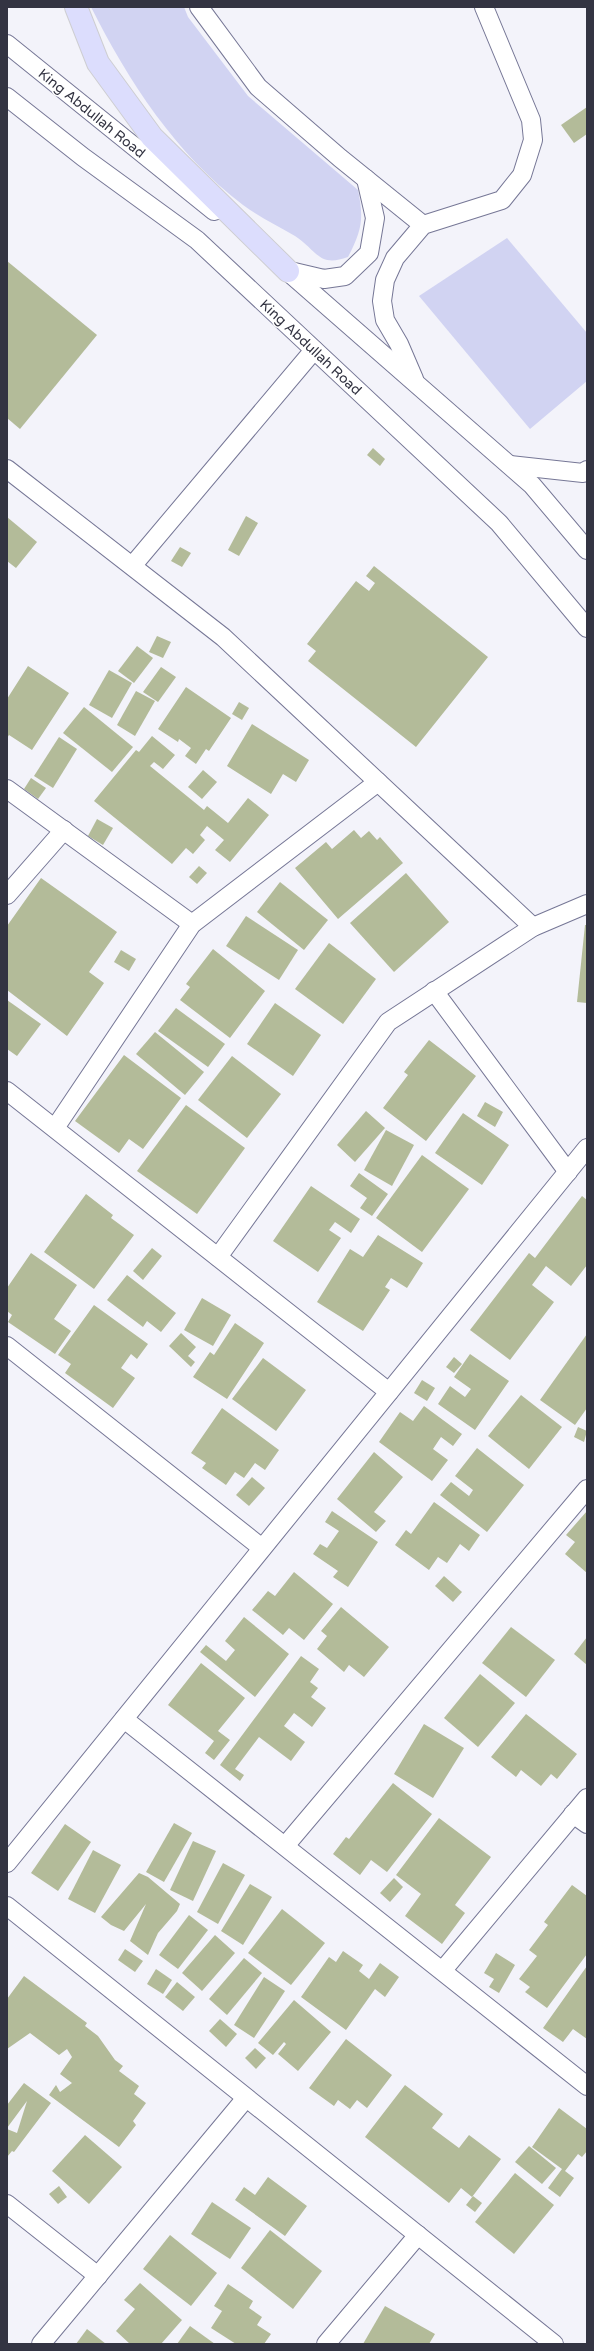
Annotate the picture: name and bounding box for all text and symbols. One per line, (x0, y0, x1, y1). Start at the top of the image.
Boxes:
street label: King Abdullah Road (35, 65, 149, 162)
street label: King Abdullah Road (256, 296, 365, 399)

